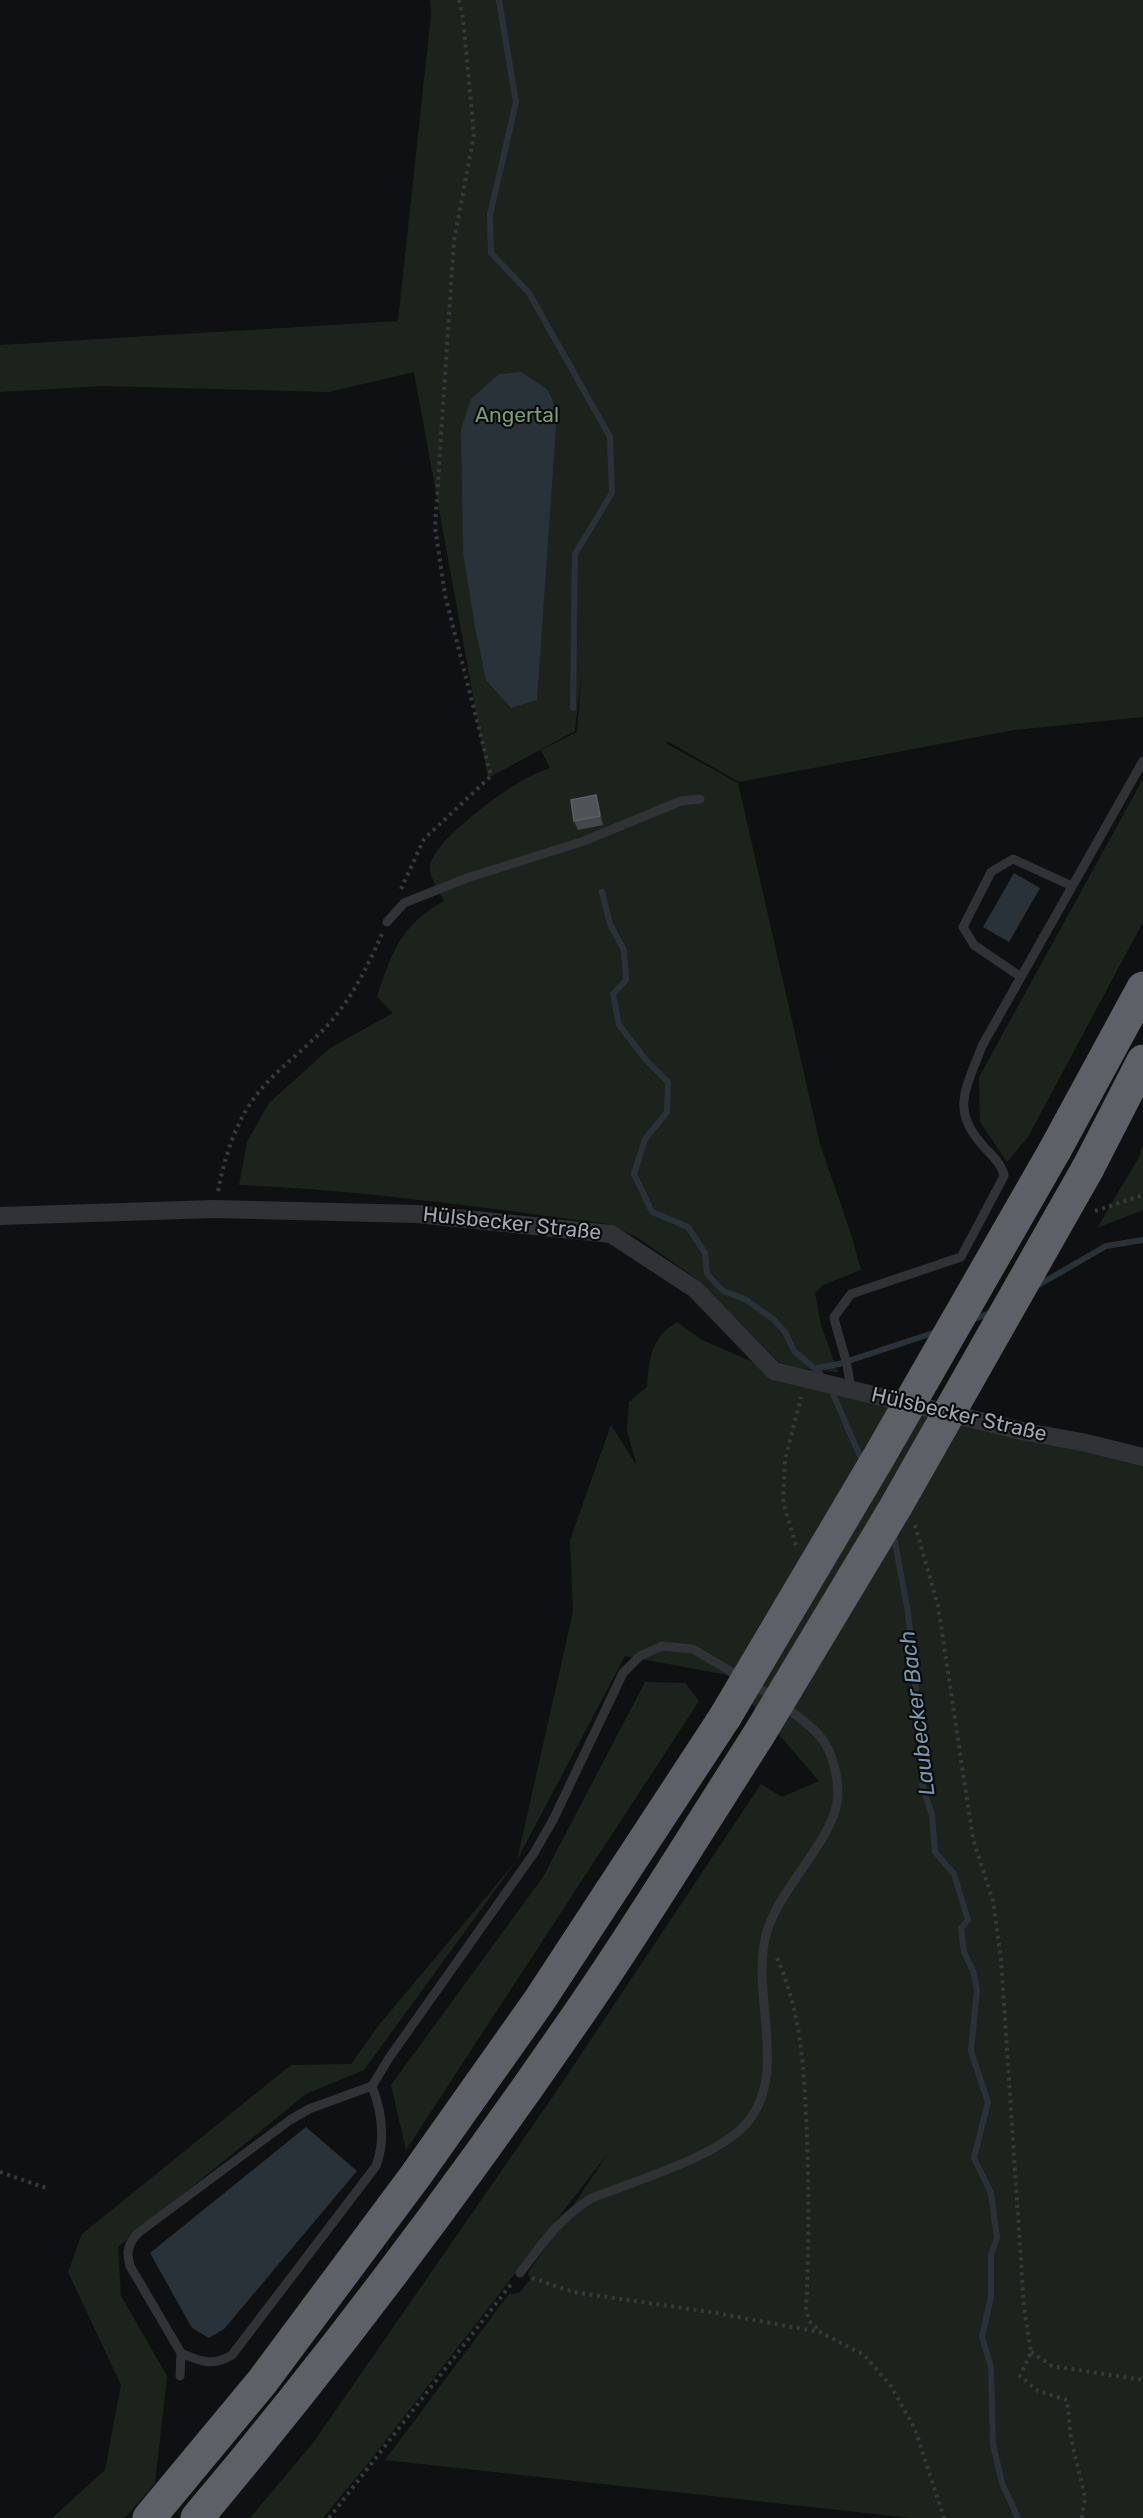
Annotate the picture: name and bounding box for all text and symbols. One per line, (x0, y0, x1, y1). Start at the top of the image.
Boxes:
park label: Angertal (475, 403, 559, 429)
street label: Hülsbecker Straße (422, 1202, 602, 1246)
street label: Hülsbecker Straße (869, 1383, 1049, 1447)
water label: Laubecker Bach (895, 1629, 941, 1797)

